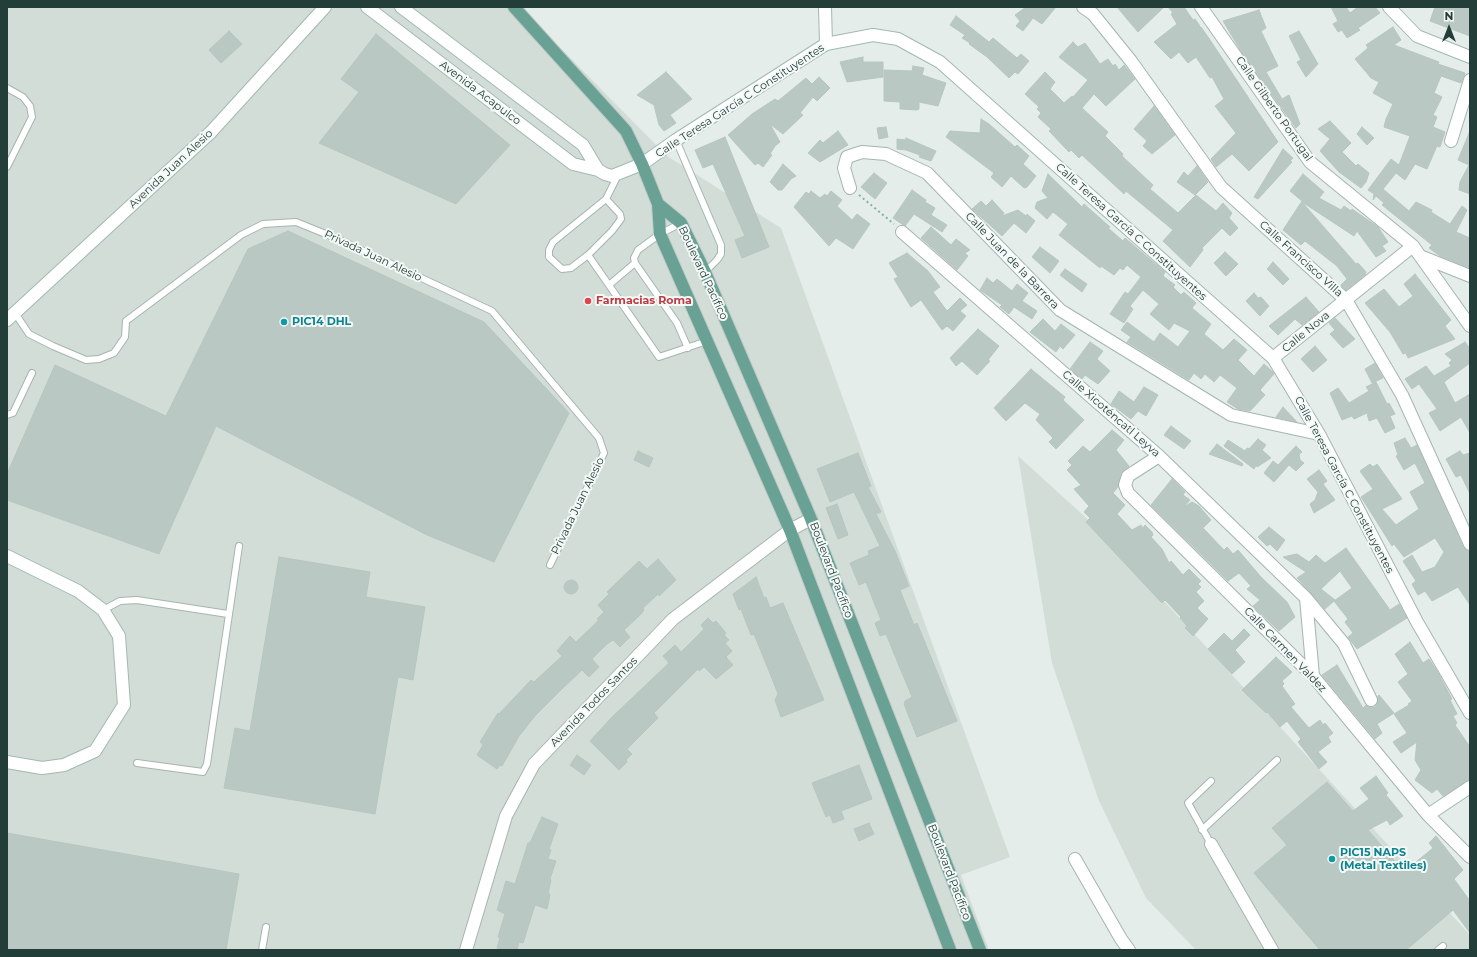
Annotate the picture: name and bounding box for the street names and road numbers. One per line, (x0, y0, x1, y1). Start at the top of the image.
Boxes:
street label: Calle Teresa García C Constituyentes (653, 41, 827, 161)
street label: Calle Gilberto Portugal (1233, 54, 1315, 164)
street label: Avenida Acapulco (437, 58, 523, 128)
street label: Avenida Juan Alesio (126, 127, 216, 211)
street label: Calle Teresa García C Constituyentes (1053, 161, 1209, 303)
street label: Calle Juan de la Barrera (962, 210, 1062, 312)
street label: Calle Francisco Villa (1257, 218, 1345, 300)
street label: Boulevard Pacífico (676, 224, 730, 322)
street label: Privada Juan Alesio (322, 228, 424, 284)
street label: Calle Nova (1279, 309, 1333, 355)
street label: Calle Xicoténcatl Leyva (1059, 368, 1163, 460)
street label: Calle Teresa García C Constituyentes (1292, 394, 1396, 576)
street label: Privada Juan Alesio (549, 455, 607, 557)
street label: Boulevard Pacífico (807, 520, 855, 620)
street label: Calle Carmen Valdez (1241, 605, 1329, 695)
street label: Avenida Todos Santos (548, 654, 640, 750)
street label: Boulevard Pacífico (925, 822, 973, 922)

